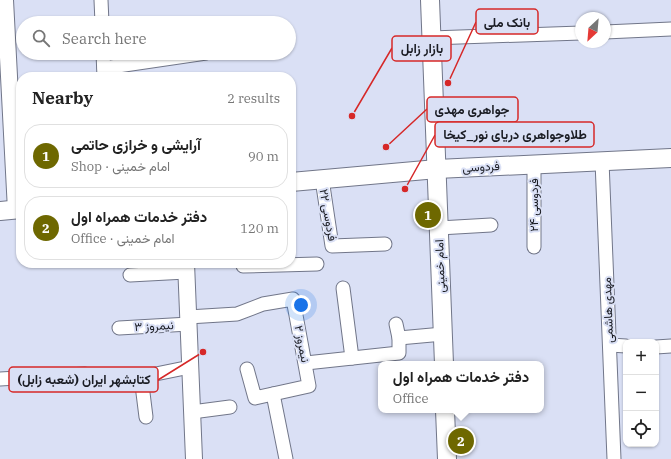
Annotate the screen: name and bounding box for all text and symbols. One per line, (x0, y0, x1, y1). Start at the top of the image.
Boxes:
callout: بانک ملی (476, 9, 538, 34)
north arrow (575, 12, 611, 48)
text: بانک ملی (484, 14, 530, 31)
search box (16, 16, 296, 60)
icon: search (30, 27, 52, 49)
text: Search here (62, 29, 147, 48)
callout: بازار زابل (392, 36, 451, 61)
text: بازار زابل (401, 40, 443, 57)
text: Nearby (32, 87, 93, 109)
text: 2 results (227, 90, 280, 107)
callout: جواهری مهدی (427, 97, 518, 122)
text: جواهری مهدی (435, 101, 510, 118)
callout: طلاوجواهری دریای نور_کیخا (435, 122, 594, 147)
text: طلاوجواهری دریای نور_کیخا (443, 126, 587, 143)
text: آرایشی و خرازی حاتمی (71, 135, 201, 154)
text: 1 (42, 148, 50, 165)
text: 90 m (248, 148, 279, 165)
text: Shop · امام خمینی (71, 158, 170, 175)
street label: فردوسی (462, 158, 500, 176)
street label: فردوسی ۲۴ (526, 178, 542, 232)
street label: فردوسی ۲۲ (316, 188, 340, 242)
pin: 1 (415, 200, 441, 230)
text: دفتر خدمات همراه اول (71, 207, 207, 226)
text: 2 (42, 220, 50, 237)
text: 120 m (240, 220, 279, 237)
text: Office · امام خمینی (71, 230, 175, 247)
street label: امام خمینی (431, 239, 449, 293)
street label: مهدی هاشمی (599, 277, 617, 343)
your location (291, 295, 311, 315)
street label: نیمروز ۳ (134, 317, 174, 335)
street label: نیمروز ۲ (291, 324, 313, 364)
map controls (623, 339, 659, 447)
button: + (623, 339, 659, 375)
popup (378, 361, 544, 413)
callout: کتابشهر ایران (شعبه زابل) (9, 367, 158, 392)
text: دفتر خدمات همراه اول (393, 367, 529, 386)
text: کتابشهر ایران (شعبه زابل) (17, 371, 151, 388)
button: − (623, 375, 659, 411)
text: Office (393, 390, 428, 407)
button: locate (623, 411, 659, 447)
pin: 2 (448, 426, 474, 456)

